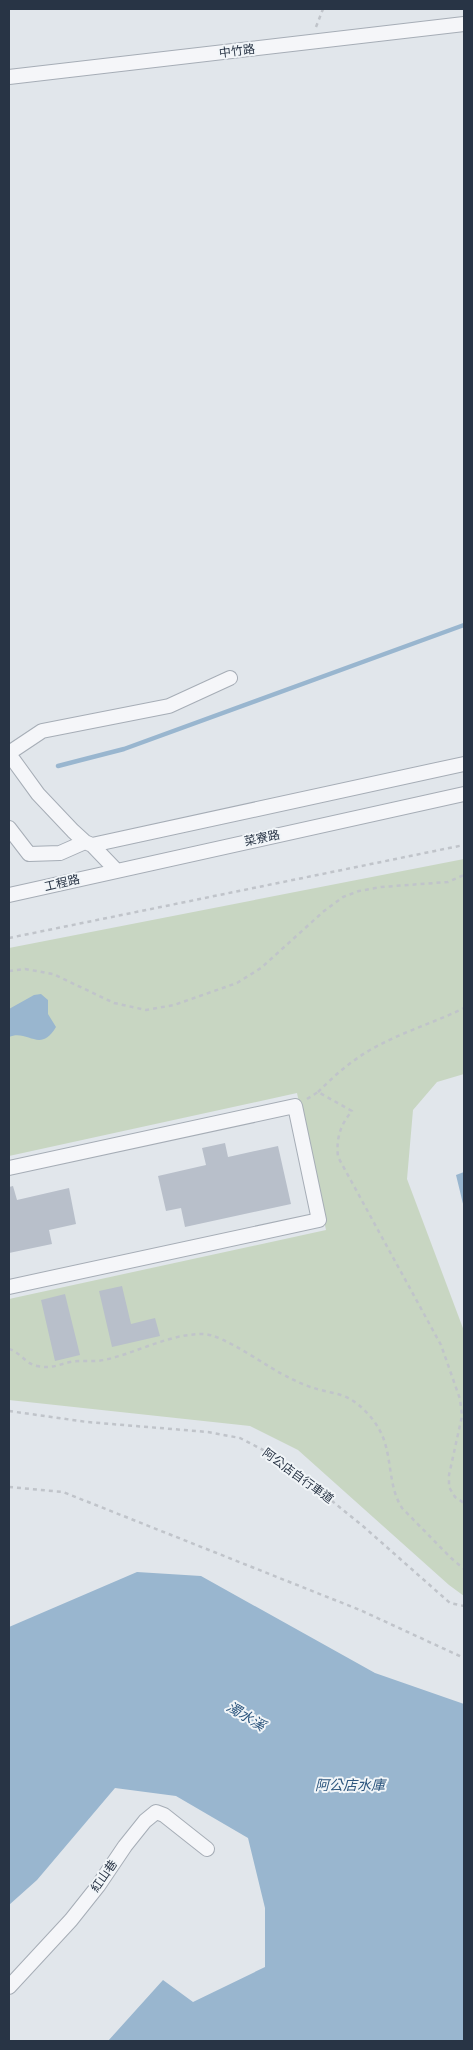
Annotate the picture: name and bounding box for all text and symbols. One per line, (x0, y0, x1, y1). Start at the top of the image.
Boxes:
street label: 中竹路 (218, 42, 256, 60)
street label: 菜寮路 (243, 827, 281, 849)
street label: 工程路 (43, 872, 81, 894)
street label: 阿公店自行車道 (260, 1446, 336, 1506)
water label: 濁水溪 (223, 1698, 270, 1736)
water label: 阿公店水庫 (315, 1777, 387, 1794)
street label: 紅山巷 (88, 1857, 120, 1895)

